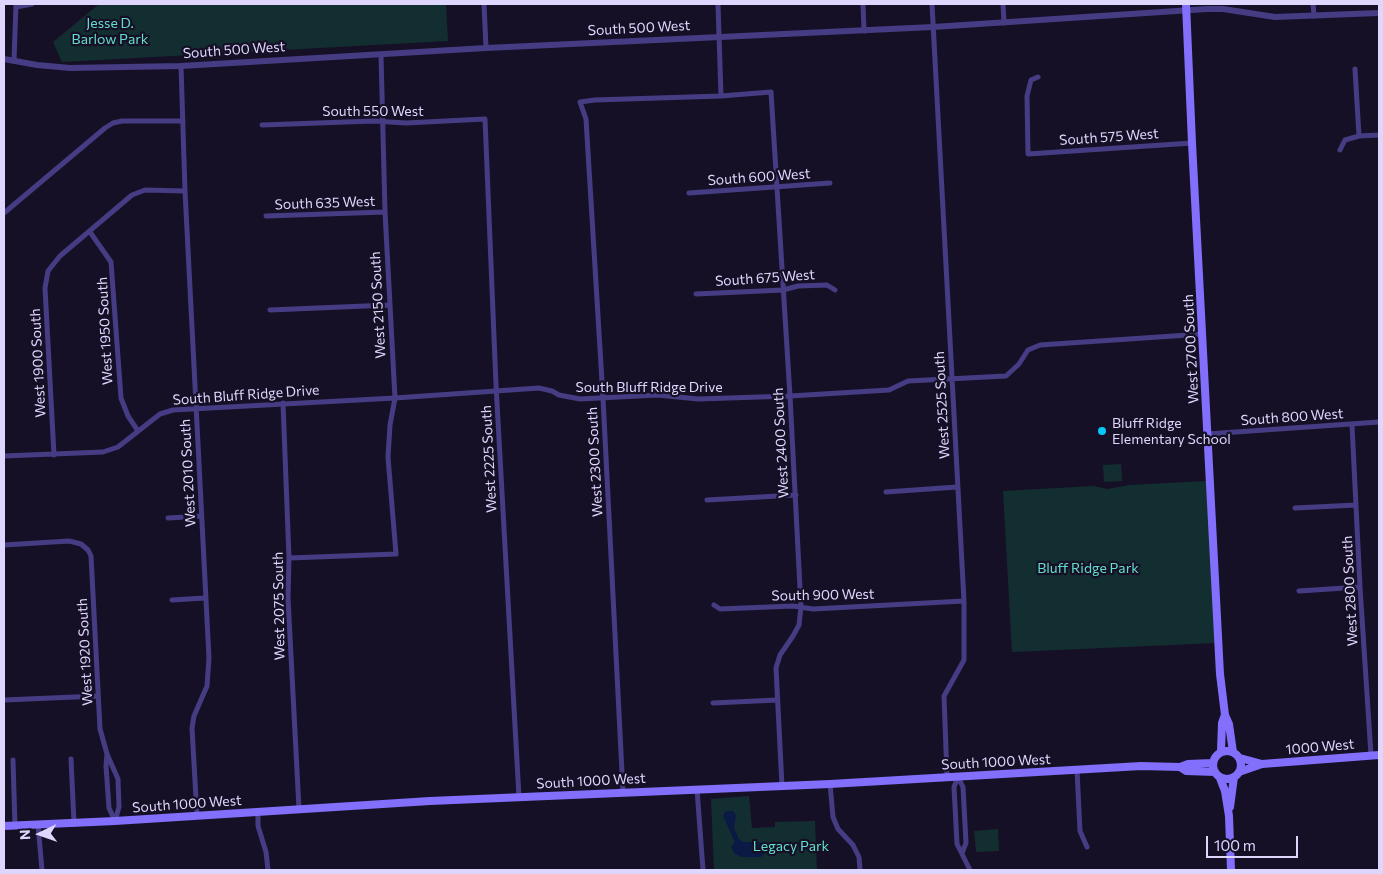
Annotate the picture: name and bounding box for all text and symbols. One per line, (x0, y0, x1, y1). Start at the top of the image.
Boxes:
park label: Jesse D. Barlow Park (72, 15, 148, 48)
street label: South 500 West (587, 17, 691, 39)
street label: South 500 West (182, 38, 286, 62)
street label: South 550 West (322, 103, 424, 119)
street label: South 575 West (1059, 125, 1159, 149)
street label: South 600 West (707, 165, 811, 189)
street label: South 635 West (274, 193, 376, 213)
street label: West 2150 South (367, 251, 389, 359)
street label: South 675 West (714, 266, 816, 290)
street label: West 1950 South (94, 277, 116, 385)
street label: West 2700 South (1180, 294, 1202, 404)
street label: West 1900 South (27, 308, 49, 418)
street label: West 2525 South (931, 351, 953, 459)
street label: South Bluff Ridge Drive (575, 379, 723, 395)
street label: South Bluff Ridge Drive (172, 381, 320, 409)
street label: West 2400 South (770, 387, 792, 499)
street label: West 2225 South (478, 405, 500, 513)
street label: South 800 West (1240, 405, 1344, 429)
street label: West 2300 South (584, 406, 606, 518)
place label: Bluff Ridge Elementary School (1112, 415, 1231, 448)
street label: West 2010 South (177, 419, 199, 527)
marker: Bluff Ridge Elementary School (1096, 425, 1108, 437)
street label: West 2800 South (1339, 535, 1361, 647)
street label: West 2075 South (270, 552, 288, 660)
park label: Bluff Ridge Park (1037, 560, 1139, 576)
street label: South 900 West (771, 586, 875, 604)
street label: West 1920 South (74, 598, 96, 706)
street label: 1000 West (1285, 736, 1355, 758)
street label: South 1000 West (941, 751, 1051, 773)
street label: South 1000 West (536, 770, 646, 792)
street label: South 1000 West (132, 792, 242, 816)
north arrow (15, 809, 65, 859)
scale bar (1208, 826, 1300, 858)
text: N (16, 829, 33, 840)
text: 100 m (1214, 836, 1256, 854)
park label: Legacy Park (753, 838, 829, 854)

